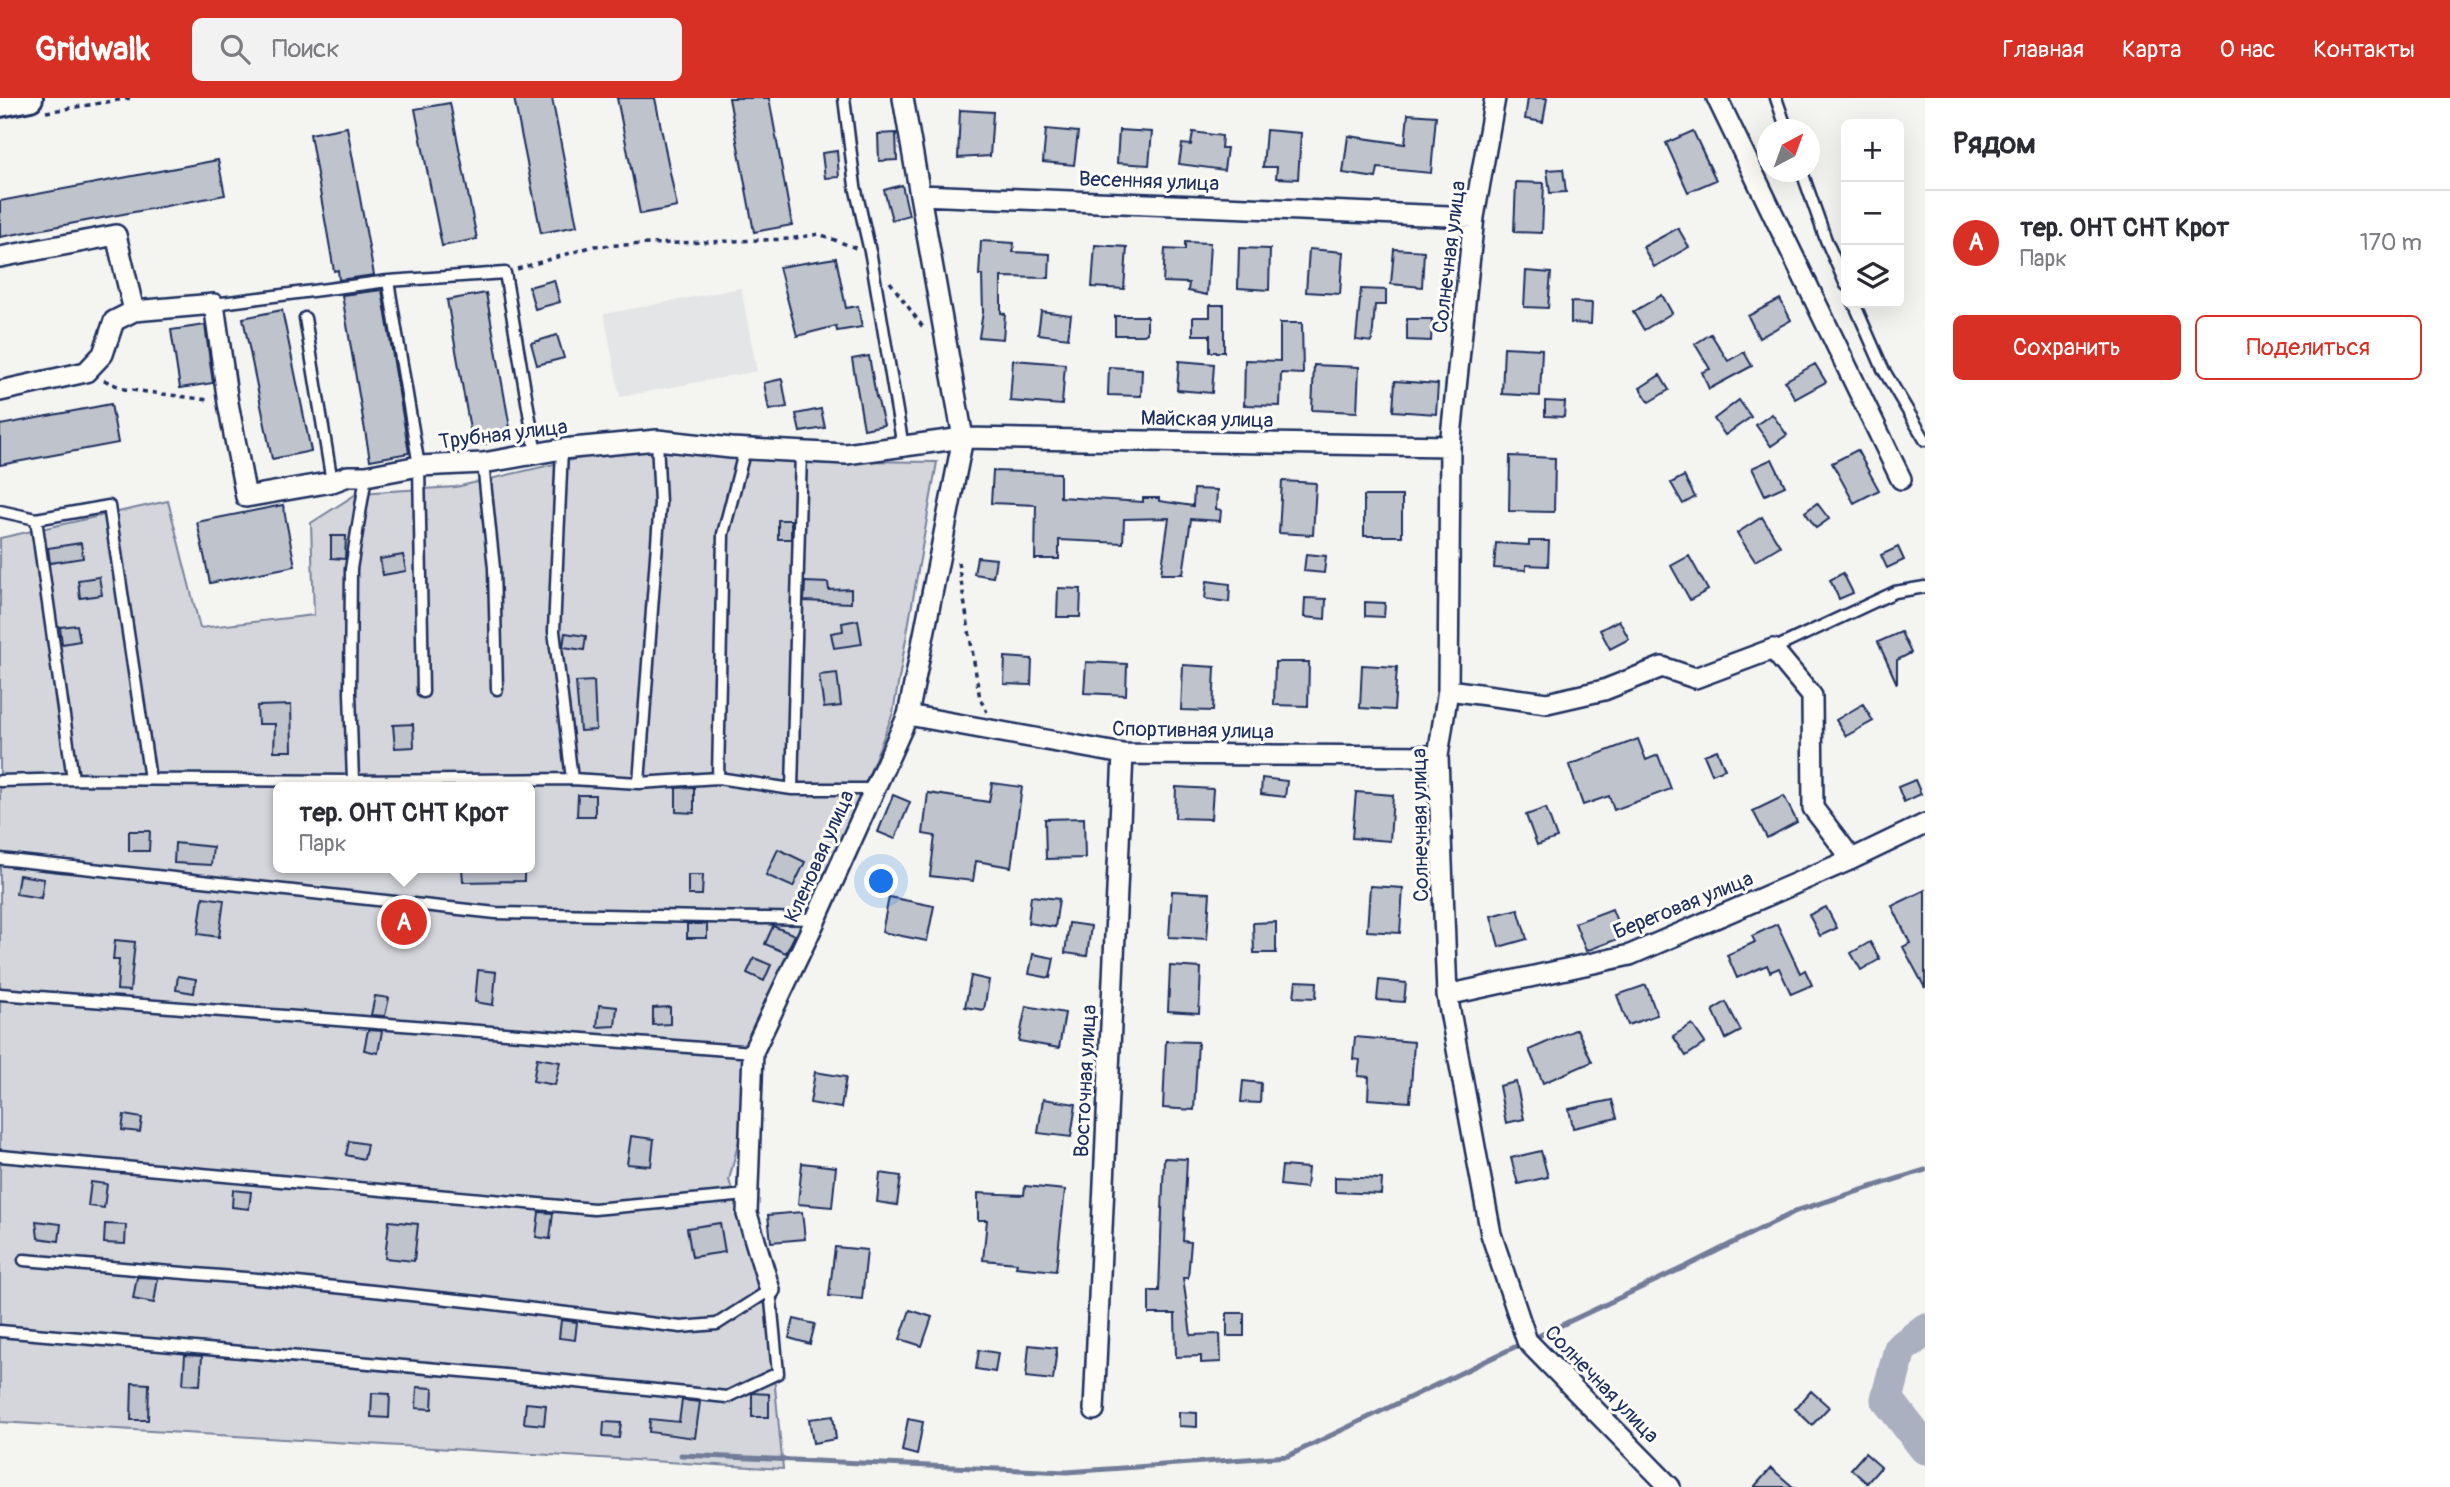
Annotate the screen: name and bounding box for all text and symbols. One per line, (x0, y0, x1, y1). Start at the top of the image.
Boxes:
search box (192, 18, 682, 81)
text: Gridwalk (35, 29, 150, 70)
icon: search (216, 30, 254, 68)
text: Поиск (272, 33, 340, 65)
text: Главная (2003, 35, 2084, 64)
text: Карта (2122, 35, 2182, 64)
text: О нас (2220, 35, 2275, 64)
text: Контакты (2313, 35, 2415, 64)
north arrow (1757, 119, 1820, 182)
map controls (1841, 119, 1904, 308)
button: + (1841, 119, 1904, 182)
text: Рядом (1953, 125, 2036, 162)
street label: Весенняя улица (1078, 166, 1220, 197)
street label: Солнечная улица (1427, 179, 1472, 335)
button: − (1841, 182, 1904, 245)
text: тер. ОНТ СНТ Крот (2020, 212, 2229, 244)
text: A (1969, 228, 1983, 257)
text: 170 m (2360, 228, 2422, 257)
text: Парк (2020, 244, 2067, 273)
button: layers (1841, 245, 1904, 308)
button: Сохранить (1953, 315, 2181, 380)
button: Поделиться (2195, 315, 2422, 380)
street label: Майская улица (1140, 405, 1274, 434)
street label: Трубная улица (437, 413, 569, 456)
street label: Спортивная улица (1112, 716, 1274, 745)
street label: Солнечная улица (1406, 748, 1435, 902)
popup (273, 782, 535, 873)
street label: Кленовая улица (778, 786, 861, 927)
text: тер. ОНТ СНТ Крот (299, 797, 509, 829)
text: Парк (299, 829, 347, 858)
your location (864, 864, 898, 898)
street label: Береговая улица (1609, 865, 1757, 946)
pin: A (381, 896, 427, 948)
street label: Восточная улица (1068, 1004, 1103, 1158)
street label: Солнечная улица (1539, 1320, 1665, 1449)

